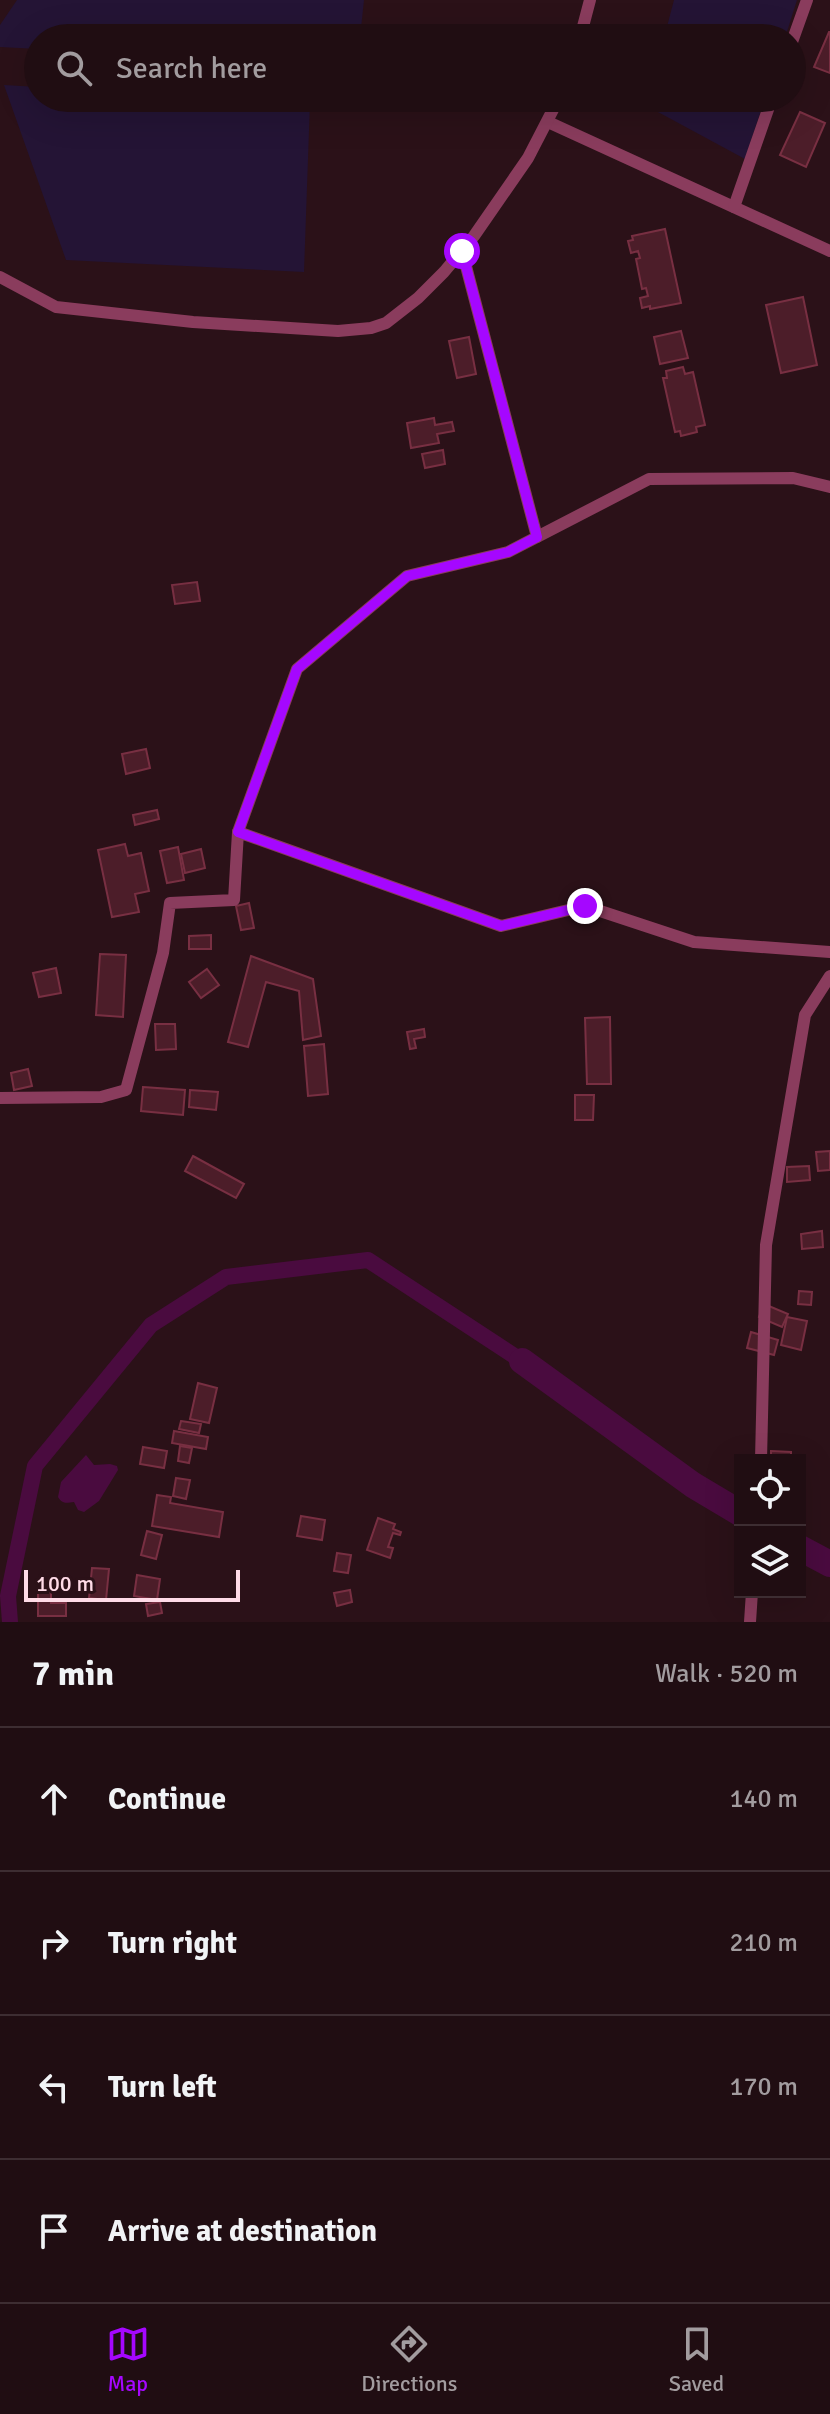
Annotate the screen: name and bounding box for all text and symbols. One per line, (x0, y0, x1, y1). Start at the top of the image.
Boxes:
search box (24, 24, 806, 112)
icon: search (52, 46, 96, 90)
text: Search here (116, 50, 267, 87)
route start (444, 233, 480, 269)
route end (567, 888, 603, 924)
map controls (734, 1454, 806, 1598)
button: locate (734, 1454, 806, 1526)
button: layers (734, 1526, 806, 1598)
scale bar (24, 1566, 240, 1602)
text: 100 m (36, 1570, 94, 1597)
text: 7 min (32, 1653, 114, 1695)
text: Walk · 520 m (655, 1658, 798, 1690)
icon: ahead (32, 1777, 76, 1821)
text: Continue (108, 1781, 226, 1818)
text: 140 m (729, 1783, 798, 1815)
icon: right (32, 1921, 76, 1965)
text: Turn right (108, 1925, 237, 1962)
text: 210 m (729, 1927, 798, 1959)
icon: left (32, 2065, 76, 2109)
text: Turn left (108, 2069, 217, 2106)
text: 170 m (729, 2071, 798, 2103)
icon: arrive (32, 2209, 76, 2253)
text: Arrive at destination (108, 2213, 377, 2250)
tab: Map (106, 2322, 150, 2397)
tab: Directions (361, 2322, 457, 2397)
tab: Saved (669, 2322, 724, 2397)

